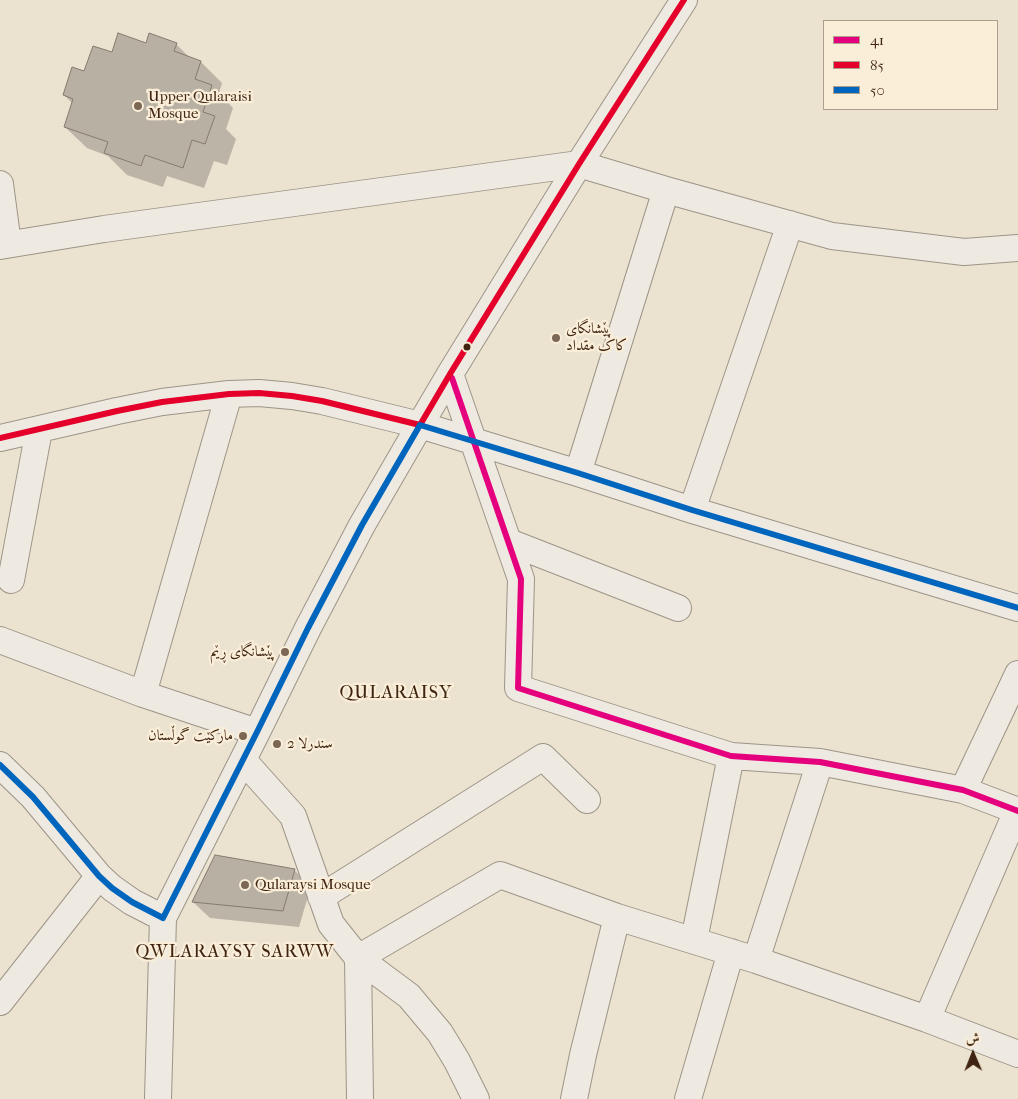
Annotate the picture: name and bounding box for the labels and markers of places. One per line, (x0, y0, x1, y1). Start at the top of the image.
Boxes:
place label: Upper Qularaisi Mosque (148, 88, 252, 123)
marker: Upper Qularaisi Mosque (132, 100, 144, 112)
place label: پێشانگای کاک مقداد (566, 320, 627, 355)
marker: پێشانگای کاک مقداد (550, 332, 562, 344)
unlabelled marker (462, 342, 472, 352)
place label: پێشانگای ڕێم (210, 643, 275, 661)
marker: پێشانگای ڕێم (279, 646, 291, 658)
place label: مارکێت گوڵستان (148, 727, 233, 745)
marker: مارکێت گوڵستان (237, 730, 249, 742)
place label: سندرلا 2 (287, 735, 333, 753)
marker: سندرلا 2 (271, 738, 283, 750)
place label: Qularaysi Mosque (255, 876, 371, 894)
marker: Qularaysi Mosque (239, 879, 251, 891)

